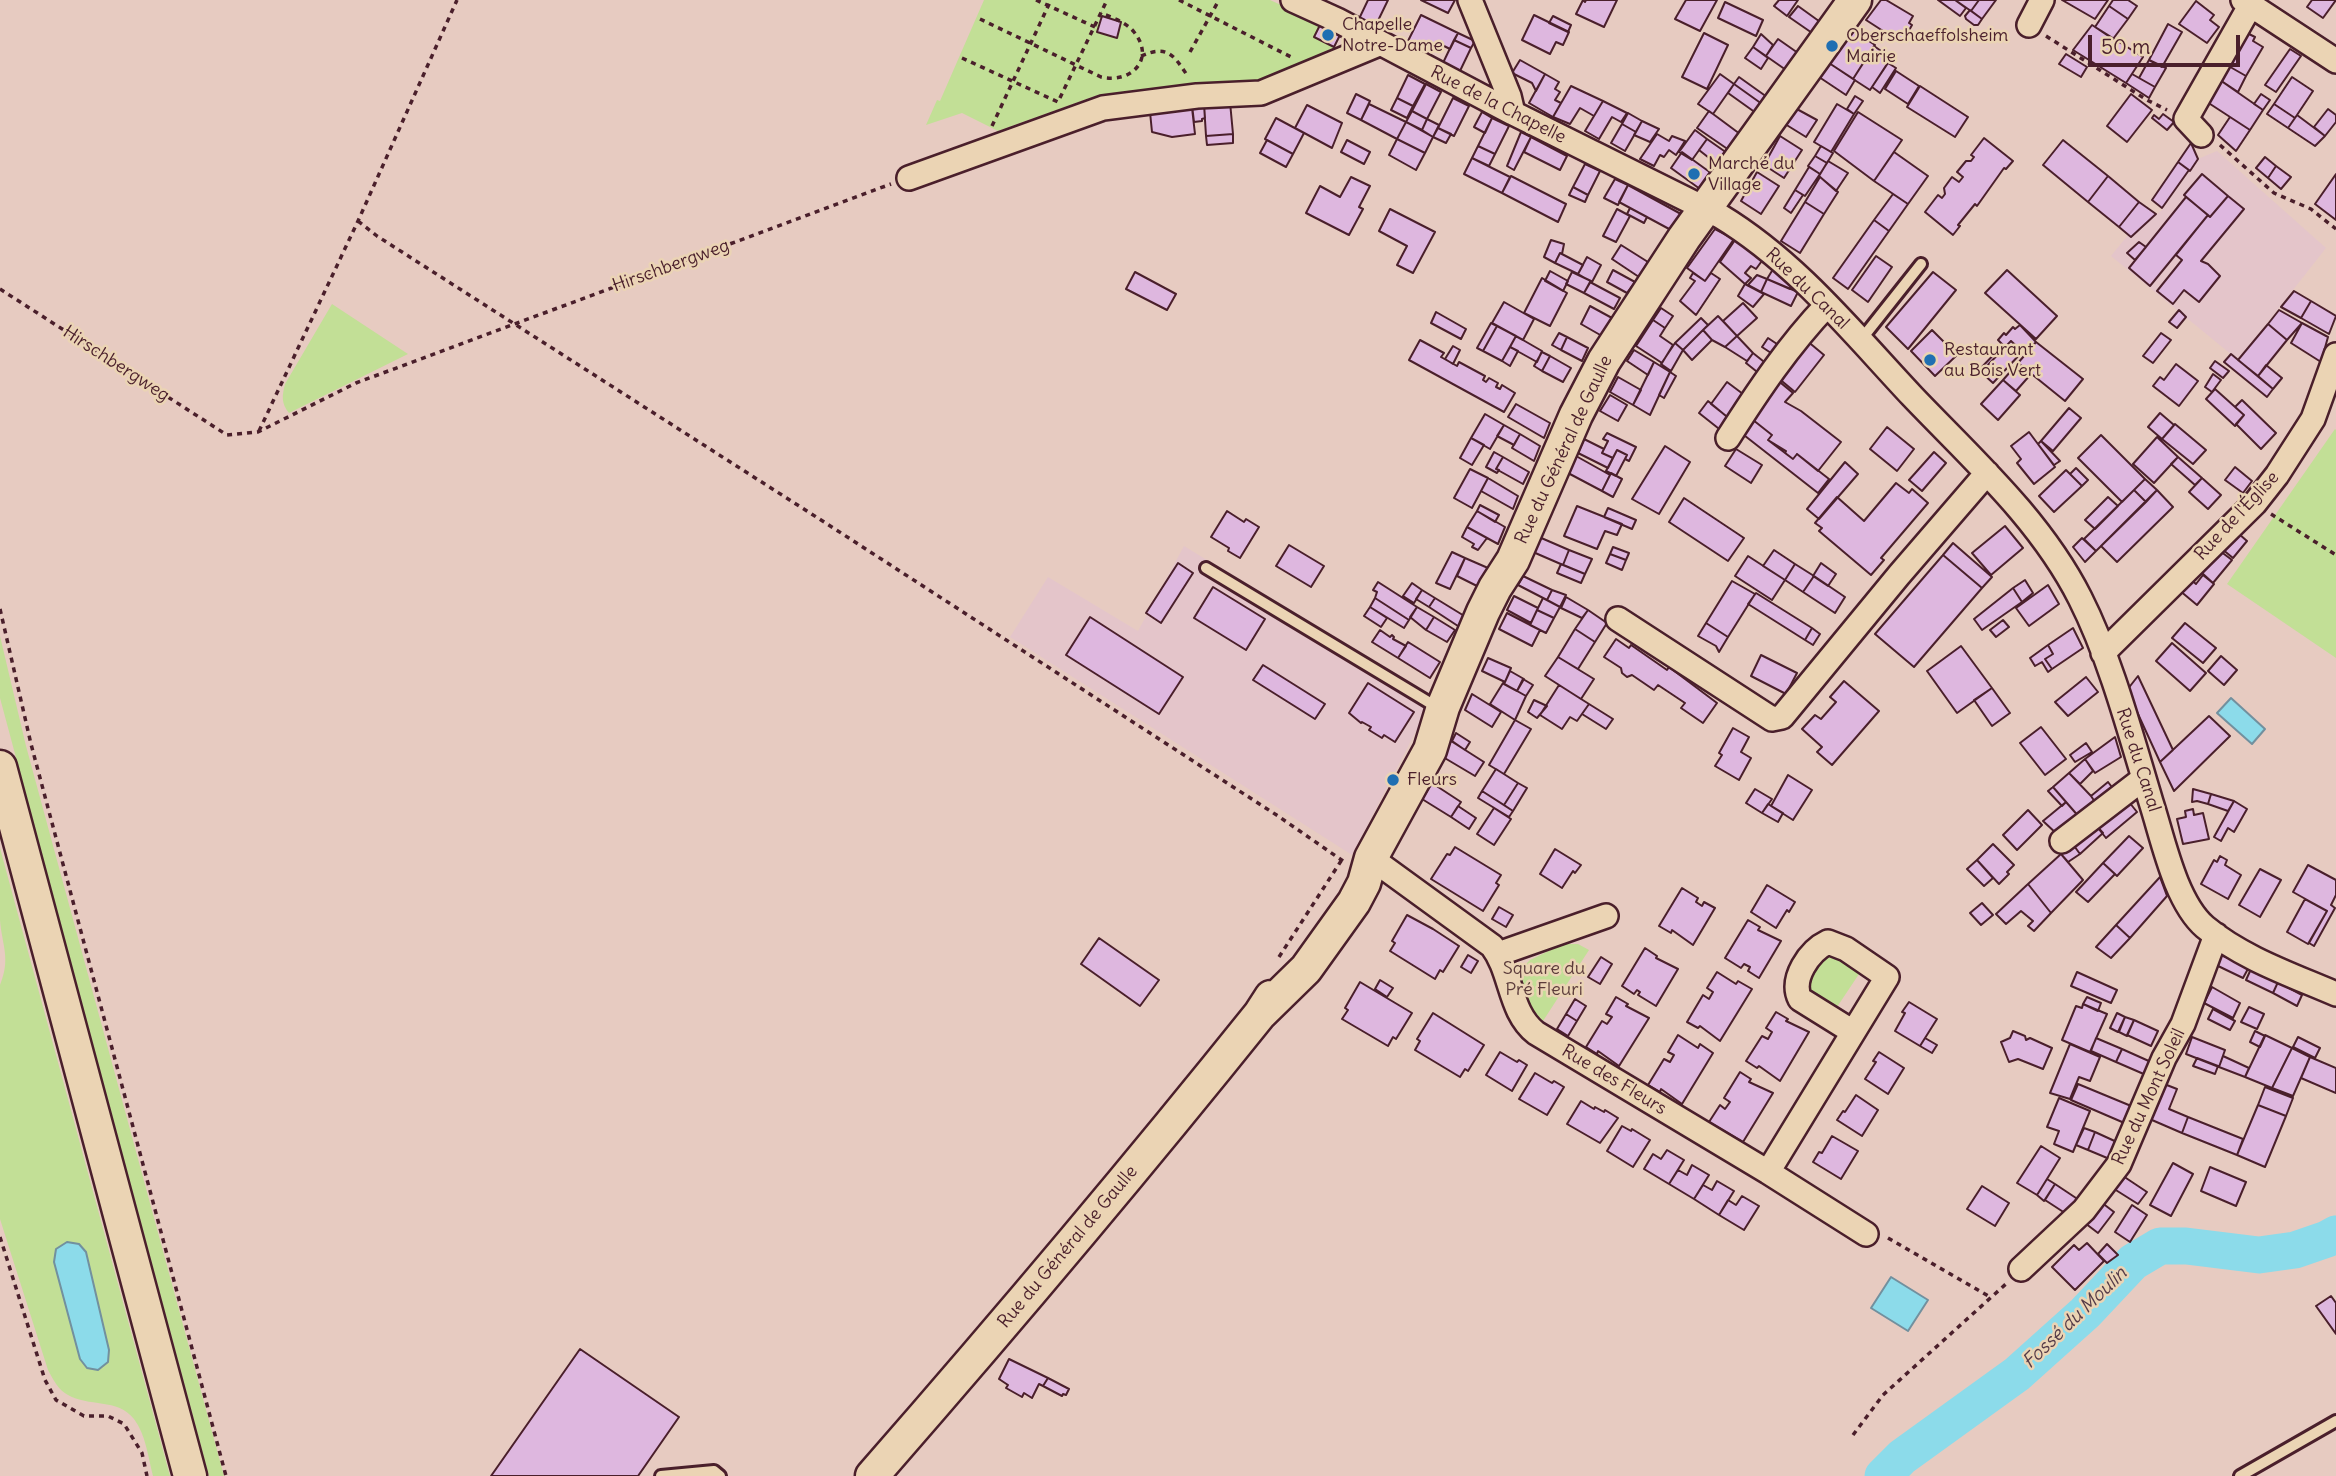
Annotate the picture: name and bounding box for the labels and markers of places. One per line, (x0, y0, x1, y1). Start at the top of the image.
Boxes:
place label: Chapelle Notre-Dame (1342, 14, 1443, 56)
place label: Oberschaeffolsheim Mairie (1846, 25, 2008, 68)
marker: Chapelle Notre-Dame (1320, 27, 1336, 43)
marker: Oberschaeffolsheim Mairie (1824, 38, 1840, 54)
place label: Marché du Village (1708, 153, 1795, 196)
marker: Marché du Village (1686, 166, 1702, 182)
place label: Restaurant au Bois Vert (1944, 339, 2041, 382)
marker: Restaurant au Bois Vert (1922, 352, 1938, 368)
place label: Fleurs (1407, 769, 1457, 791)
marker: Fleurs (1385, 772, 1401, 788)

